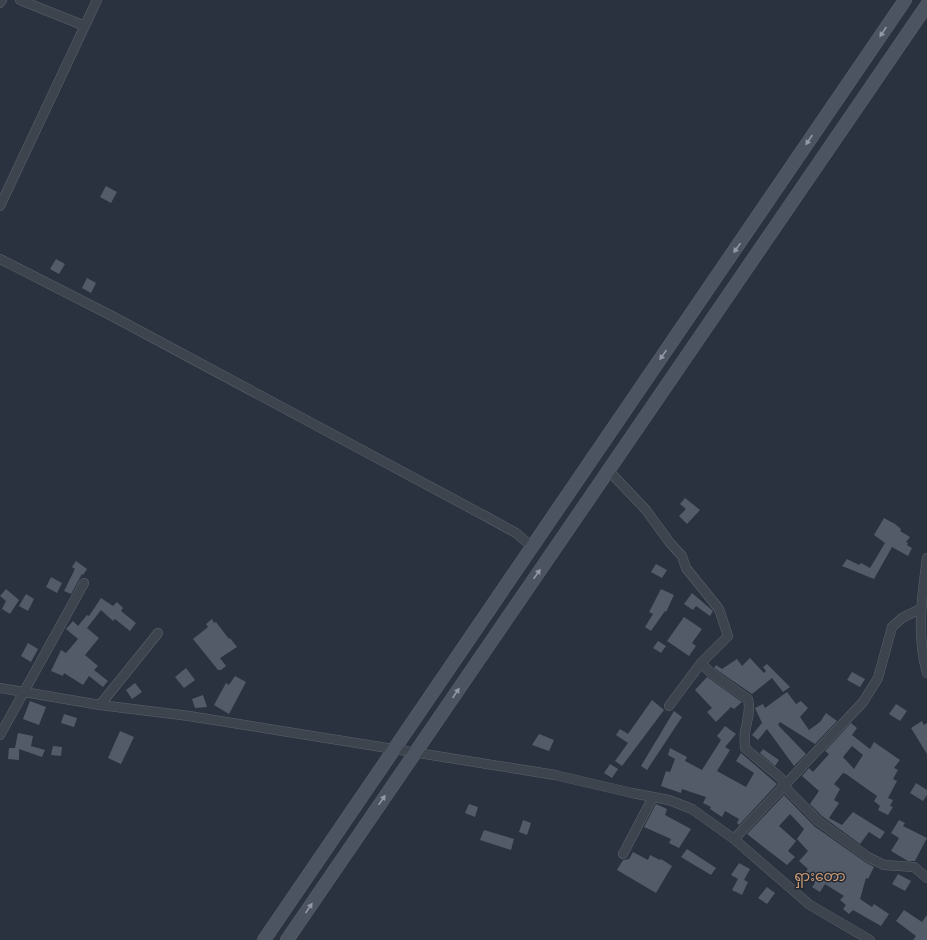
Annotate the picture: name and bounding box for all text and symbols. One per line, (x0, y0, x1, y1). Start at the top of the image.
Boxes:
one-way arrow (879, 27, 887, 37)
one-way arrow (806, 134, 813, 145)
one-way arrow (733, 242, 741, 253)
one-way arrow (659, 349, 667, 360)
one-way arrow (533, 569, 541, 579)
one-way arrow (452, 687, 459, 699)
one-way arrow (378, 795, 386, 805)
district label: ရှားတော (794, 868, 846, 888)
one-way arrow (305, 903, 313, 913)

